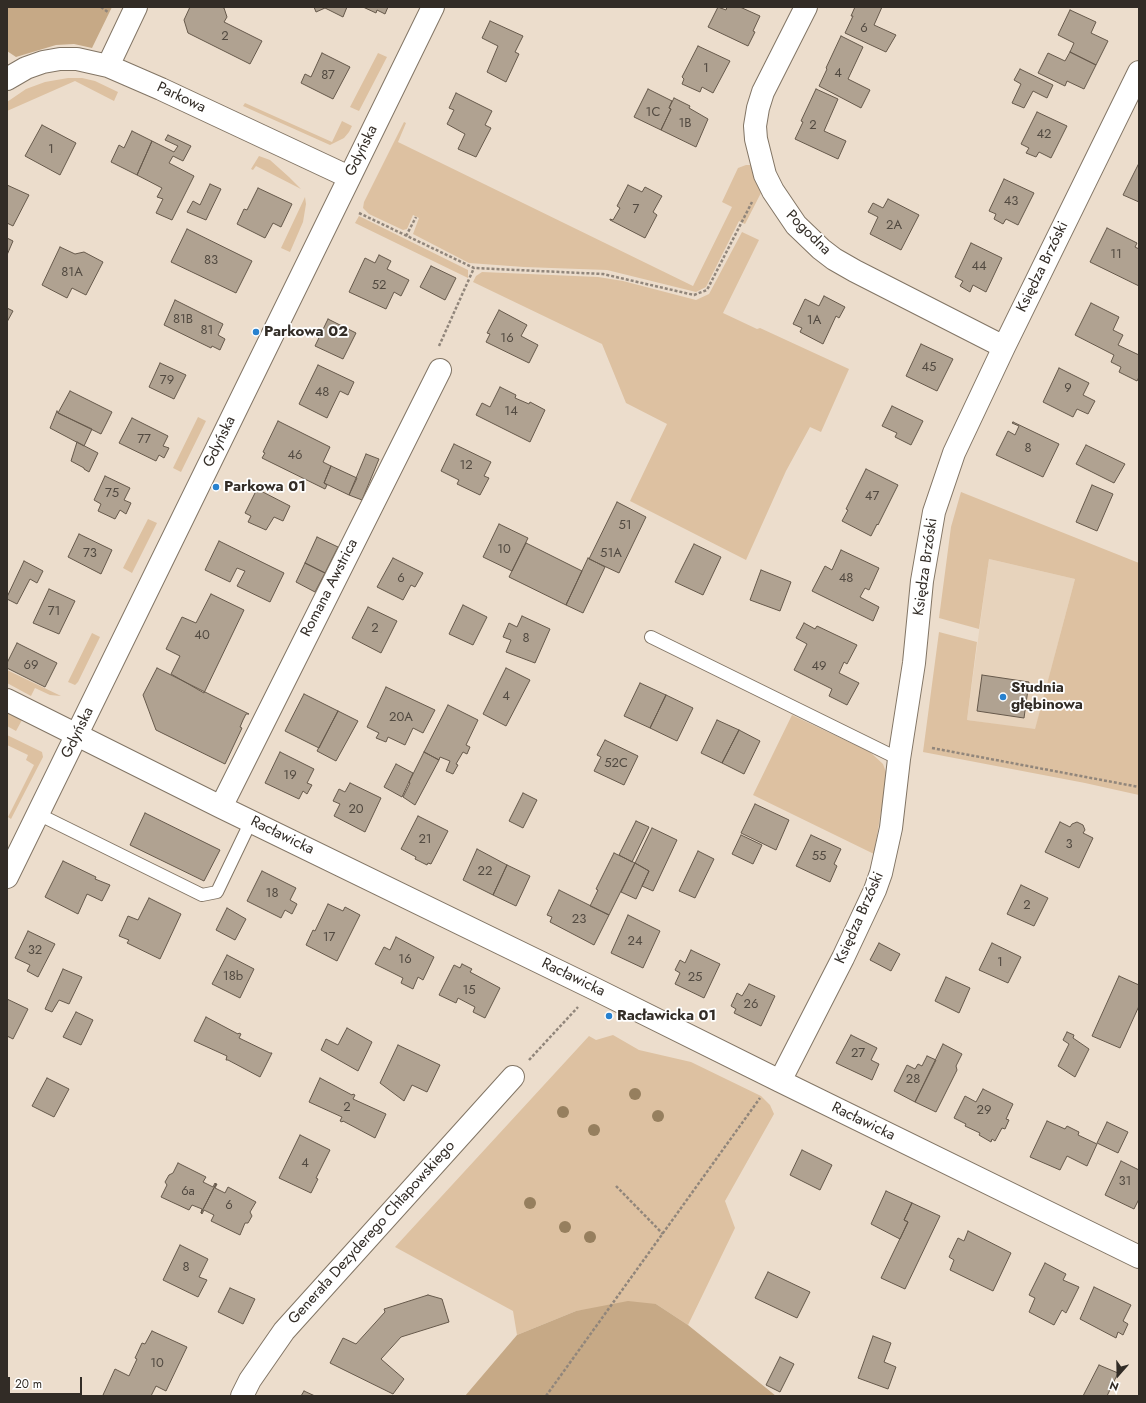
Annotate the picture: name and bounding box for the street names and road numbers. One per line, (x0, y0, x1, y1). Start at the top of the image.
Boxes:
street label: Parkowa (154, 79, 208, 117)
street label: Gdyńska (342, 123, 382, 179)
street label: Pogodna (782, 207, 834, 259)
street label: Księdza Brzóski (1013, 219, 1073, 315)
street label: Gdyńska (200, 414, 240, 470)
street label: Księdza Brzóski (910, 517, 942, 617)
street label: Romana Awstrica (298, 536, 362, 640)
street label: Gdyńska (58, 705, 98, 761)
street label: Racławicka (247, 813, 317, 859)
street label: Księdza Brzóski (832, 869, 888, 967)
street label: Racławicka (538, 955, 608, 1001)
street label: Racławicka (828, 1099, 898, 1145)
street label: Generała Dezyderego Chłapowskiego (285, 1138, 459, 1328)

